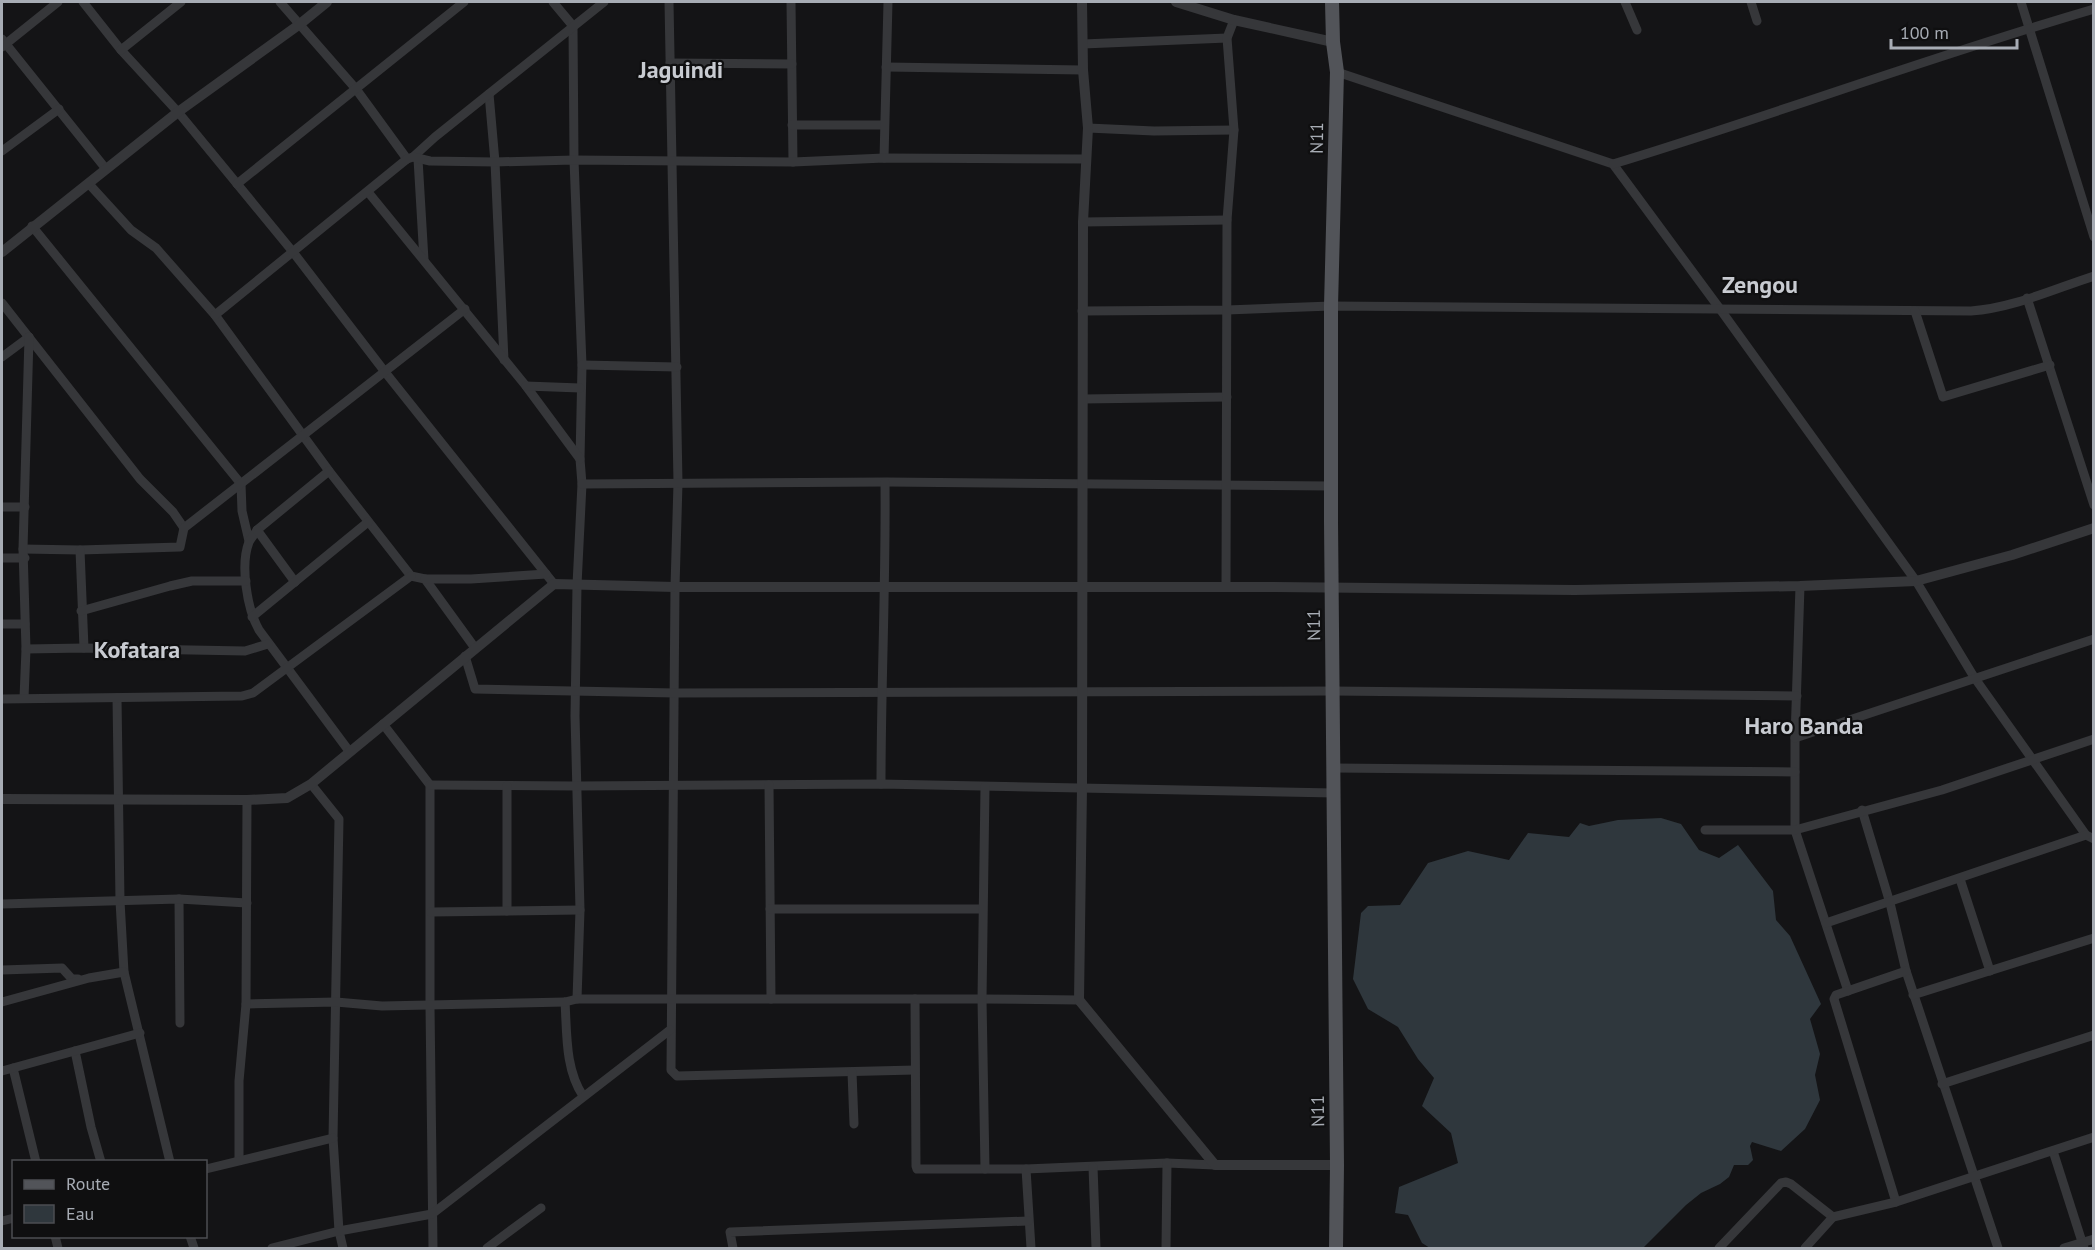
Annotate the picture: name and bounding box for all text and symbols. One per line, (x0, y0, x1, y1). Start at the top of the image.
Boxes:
scale bar (1891, 12, 2017, 50)
text: 100 m (1900, 21, 1949, 44)
district label: Jaguindi (638, 54, 723, 85)
street label: N11 (1305, 122, 1328, 154)
district label: Zengou (1722, 269, 1798, 300)
street label: N11 (1302, 609, 1325, 641)
district label: Kofatara (94, 634, 180, 665)
district label: Haro Banda (1745, 710, 1863, 741)
street label: N11 (1306, 1095, 1329, 1127)
legend (12, 1160, 207, 1238)
text: Route (66, 1172, 110, 1195)
text: Eau (66, 1202, 94, 1225)

